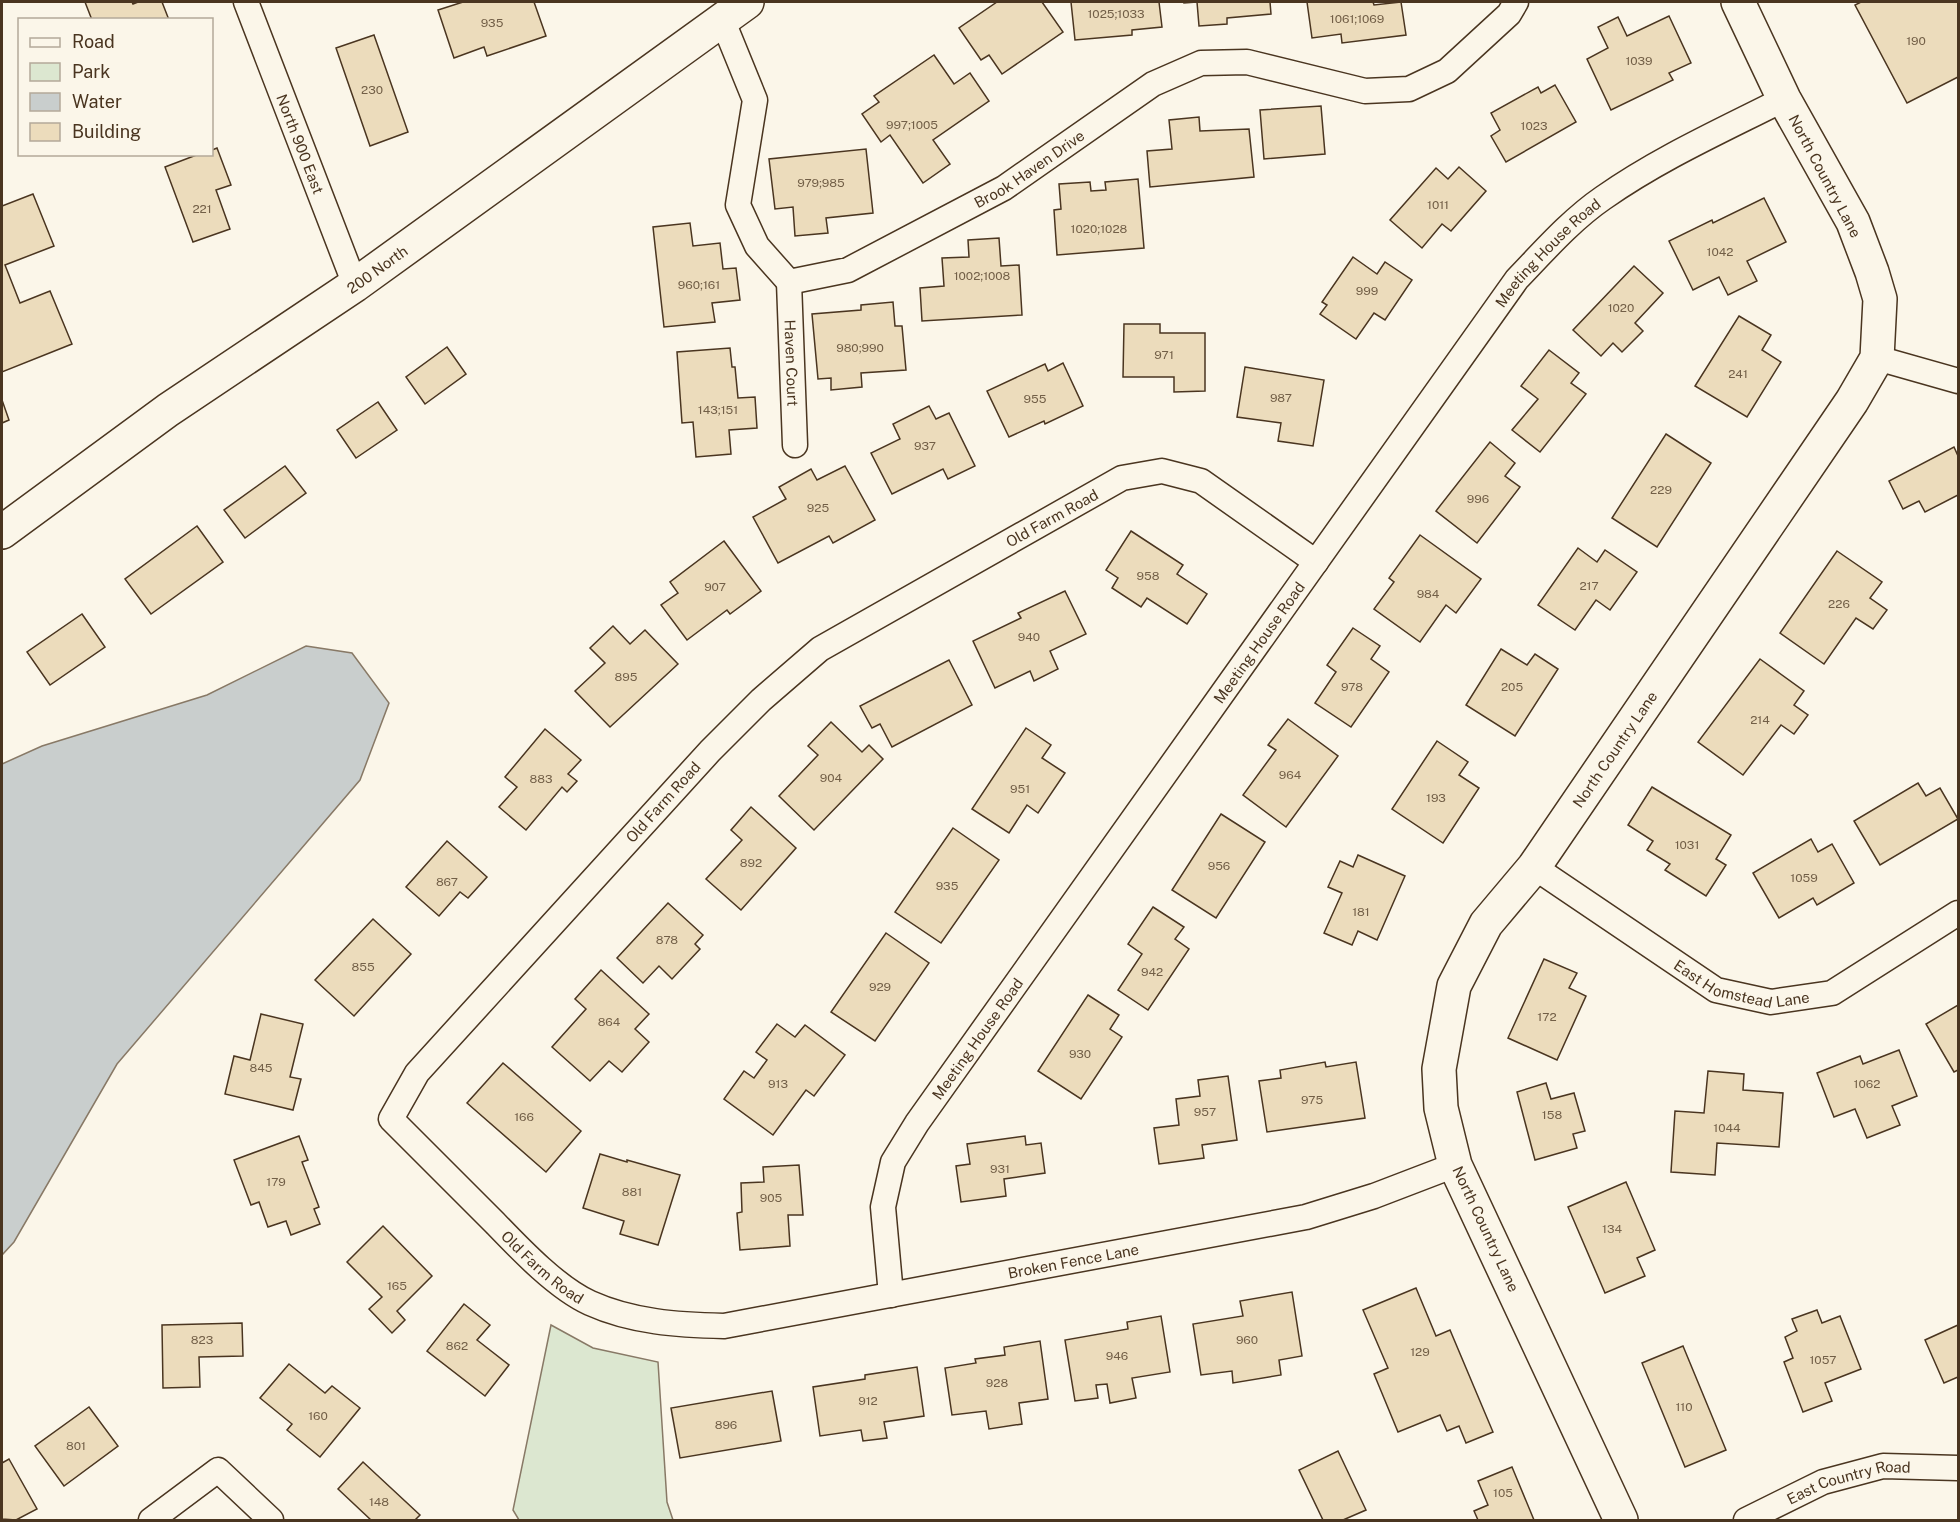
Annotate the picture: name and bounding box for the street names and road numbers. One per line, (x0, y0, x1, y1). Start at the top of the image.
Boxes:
street label: North 900 East (274, 92, 328, 196)
street label: North Country Lane (1785, 112, 1865, 240)
street label: Brook Haven Drive (971, 126, 1087, 211)
street label: Meeting House Road (1491, 194, 1603, 310)
street label: 200 North (343, 242, 411, 297)
street label: Haven Court (782, 319, 802, 407)
street label: Old Farm Road (1003, 486, 1101, 550)
street label: Meeting House Road (1210, 578, 1308, 706)
street label: North Country Lane (1569, 688, 1660, 810)
street label: Old Farm Road (622, 758, 704, 846)
street label: East Homstead Lane (1671, 956, 1811, 1011)
street label: Meeting House Road (928, 974, 1026, 1102)
street label: North Country Lane (1449, 1163, 1523, 1295)
street label: Old Farm Road (498, 1227, 587, 1307)
street label: Broken Fence Lane (1006, 1240, 1140, 1281)
street label: East Country Road (1784, 1457, 1911, 1507)

